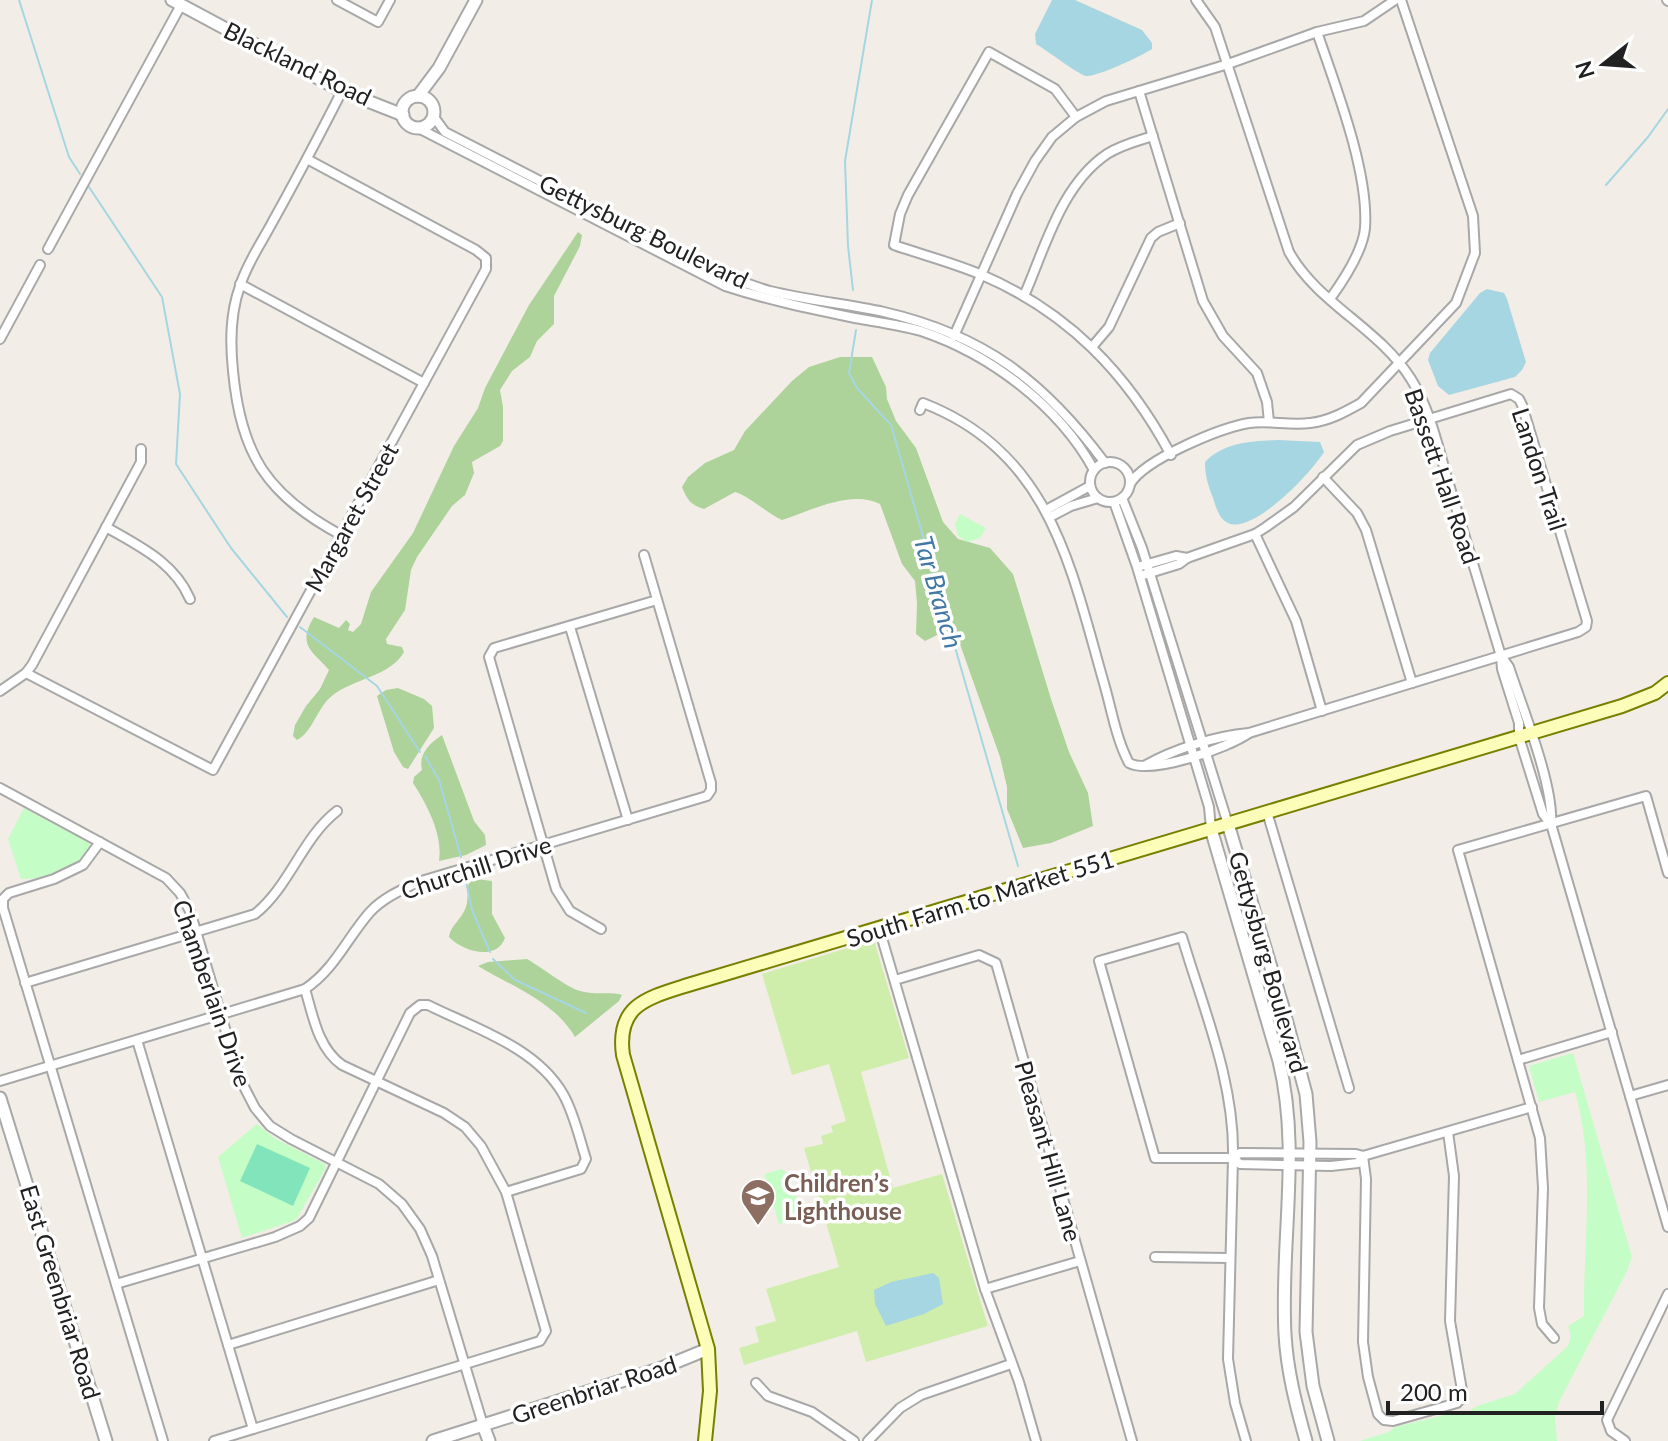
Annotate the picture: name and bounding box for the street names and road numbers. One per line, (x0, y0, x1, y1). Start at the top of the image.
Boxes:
street label: Blackland Road (220, 15, 376, 111)
street label: Gettysburg Boulevard (535, 168, 753, 294)
street label: Bassett Hall Road (1399, 384, 1487, 568)
street label: Landon Trail (1507, 404, 1573, 534)
street label: Margaret Street (298, 437, 404, 596)
street label: Churchill Drive (397, 829, 555, 905)
street label: South Farm to Market 551 (843, 843, 1117, 953)
street label: Gettysburg Boulevard (1224, 848, 1314, 1076)
street label: Chamberlain Drive (167, 896, 259, 1090)
street label: Pleasant Hill Lane (1009, 1057, 1089, 1245)
street label: East Greenbriar Road (15, 1181, 107, 1403)
street label: Greenbriar Road (508, 1349, 680, 1429)

